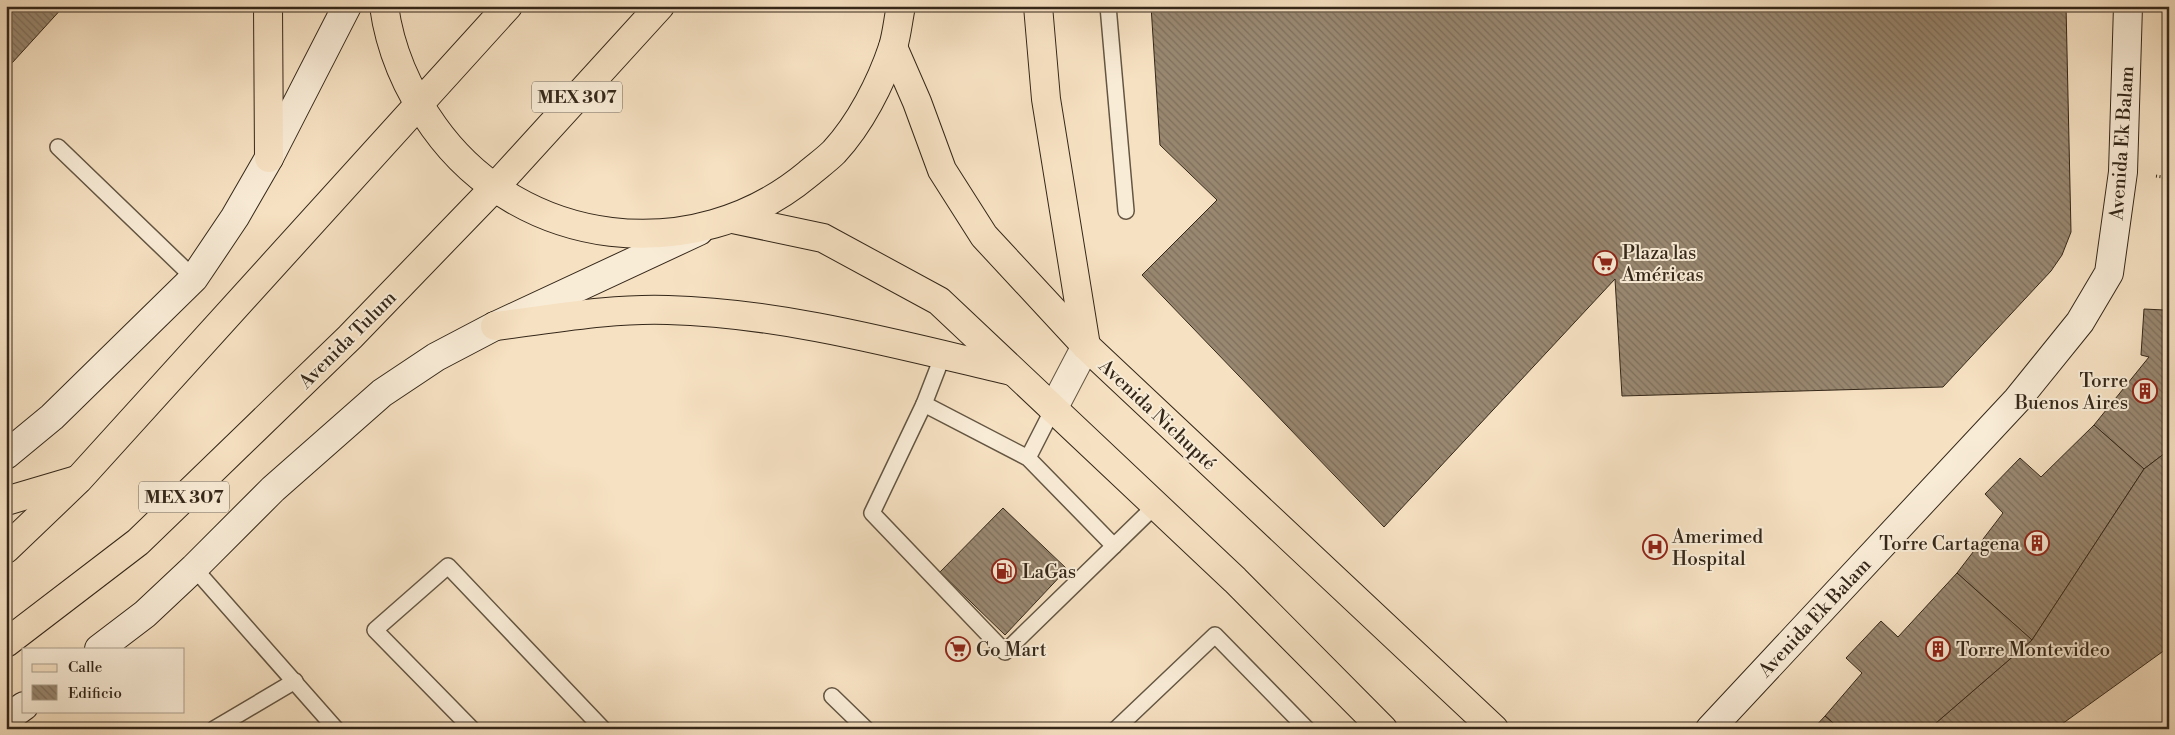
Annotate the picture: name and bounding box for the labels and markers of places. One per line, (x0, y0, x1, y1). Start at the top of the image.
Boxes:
place label: Plaza las Américas (1621, 241, 1704, 287)
supermarket icon: Plaza las Américas (1592, 250, 1618, 276)
place label: Torre Buenos Aires (2014, 369, 2128, 415)
building icon: Torre Buenos Aires (2132, 378, 2158, 404)
place label: Amerimed Hospital (1671, 525, 1763, 571)
building icon: Torre Cartagena (2024, 530, 2050, 556)
place label: Torre Cartagena (1879, 532, 2020, 556)
hospital icon: Amerimed Hospital (1642, 534, 1668, 560)
fuel station icon: LaGas (991, 558, 1017, 584)
place label: LaGas (1022, 560, 1076, 584)
supermarket icon: Go Mart (945, 636, 971, 662)
building icon: Torre Montevideo (1925, 636, 1951, 662)
place label: Go Mart (976, 638, 1047, 662)
place label: Torre Montevideo (1956, 638, 2110, 662)

